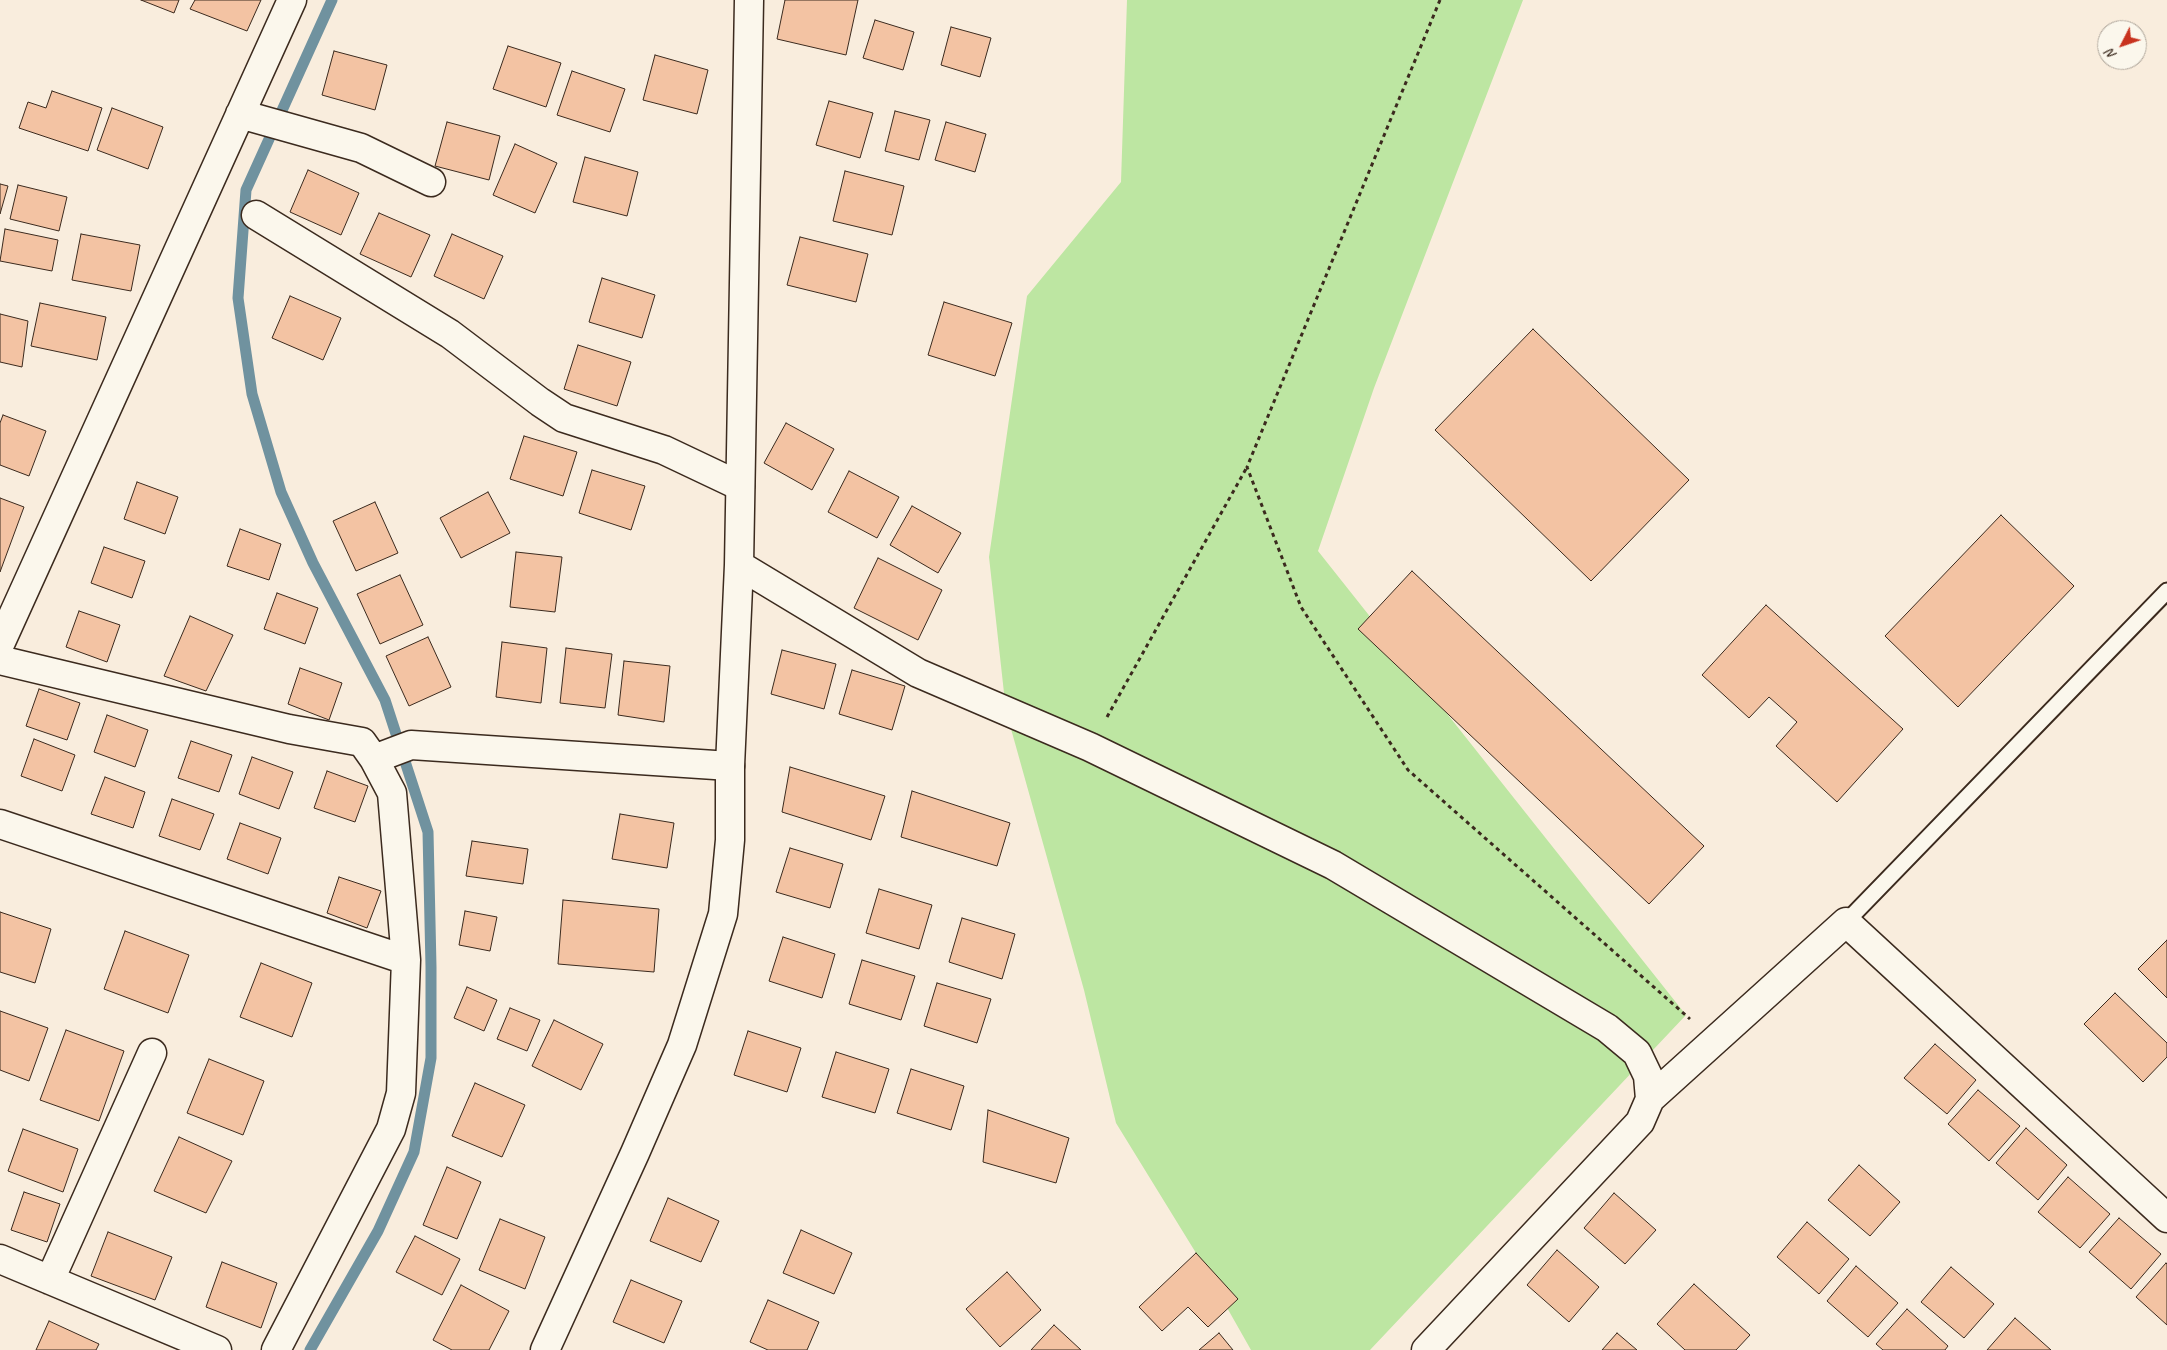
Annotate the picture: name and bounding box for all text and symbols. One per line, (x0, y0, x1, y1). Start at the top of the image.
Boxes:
north arrow (2097, 20, 2147, 70)
text: N (2102, 46, 2120, 63)

